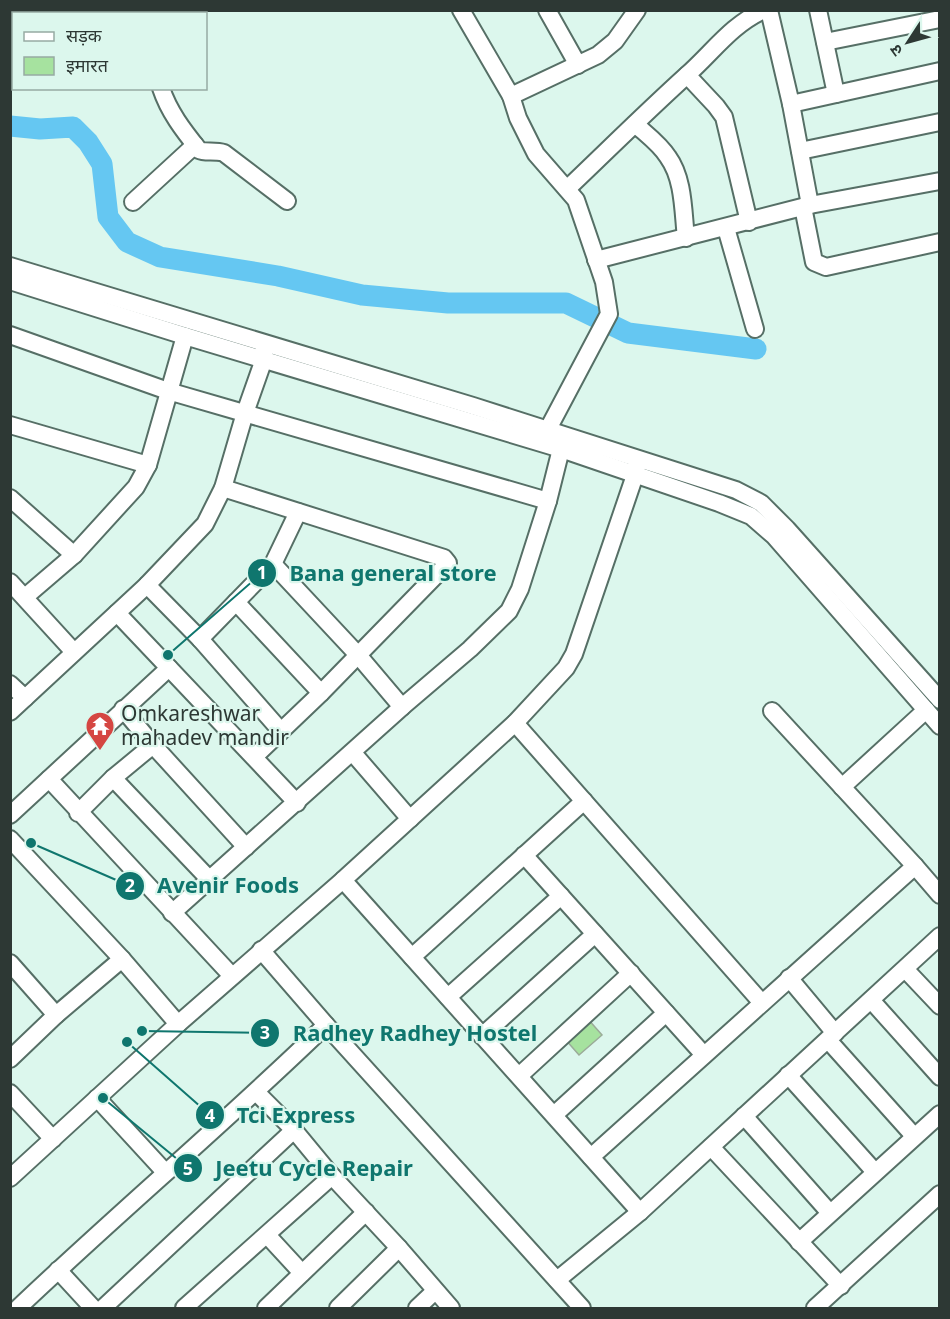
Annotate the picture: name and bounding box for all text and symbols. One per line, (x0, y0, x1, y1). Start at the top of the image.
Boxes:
legend (12, 12, 207, 90)
north arrow (878, 12, 938, 72)
text: सड़क (66, 23, 103, 47)
text: उ (884, 40, 908, 61)
text: इमारत (66, 53, 109, 77)
callout: Bana general store (247, 553, 508, 593)
text: Bana general store (289, 557, 497, 587)
text: 1 (257, 560, 267, 584)
place label: Omkareshwar mahadev mandir (121, 699, 289, 751)
temple icon: Omkareshwar mahadev mandir (84, 710, 116, 752)
callout: Avenir Foods (115, 866, 311, 906)
text: Avenir Foods (157, 869, 299, 899)
text: 2 (125, 873, 135, 897)
callout: Radhey Radhey Hostel (250, 1013, 549, 1053)
text: Radhey Radhey Hostel (293, 1017, 537, 1047)
text: 3 (260, 1020, 270, 1044)
callout: Tci Express (195, 1095, 367, 1135)
text: Tci Express (237, 1099, 355, 1129)
text: 4 (205, 1103, 215, 1127)
callout: Jeetu Cycle Repair (173, 1148, 425, 1188)
text: Jeetu Cycle Repair (213, 1152, 413, 1182)
text: 5 (183, 1156, 193, 1180)

